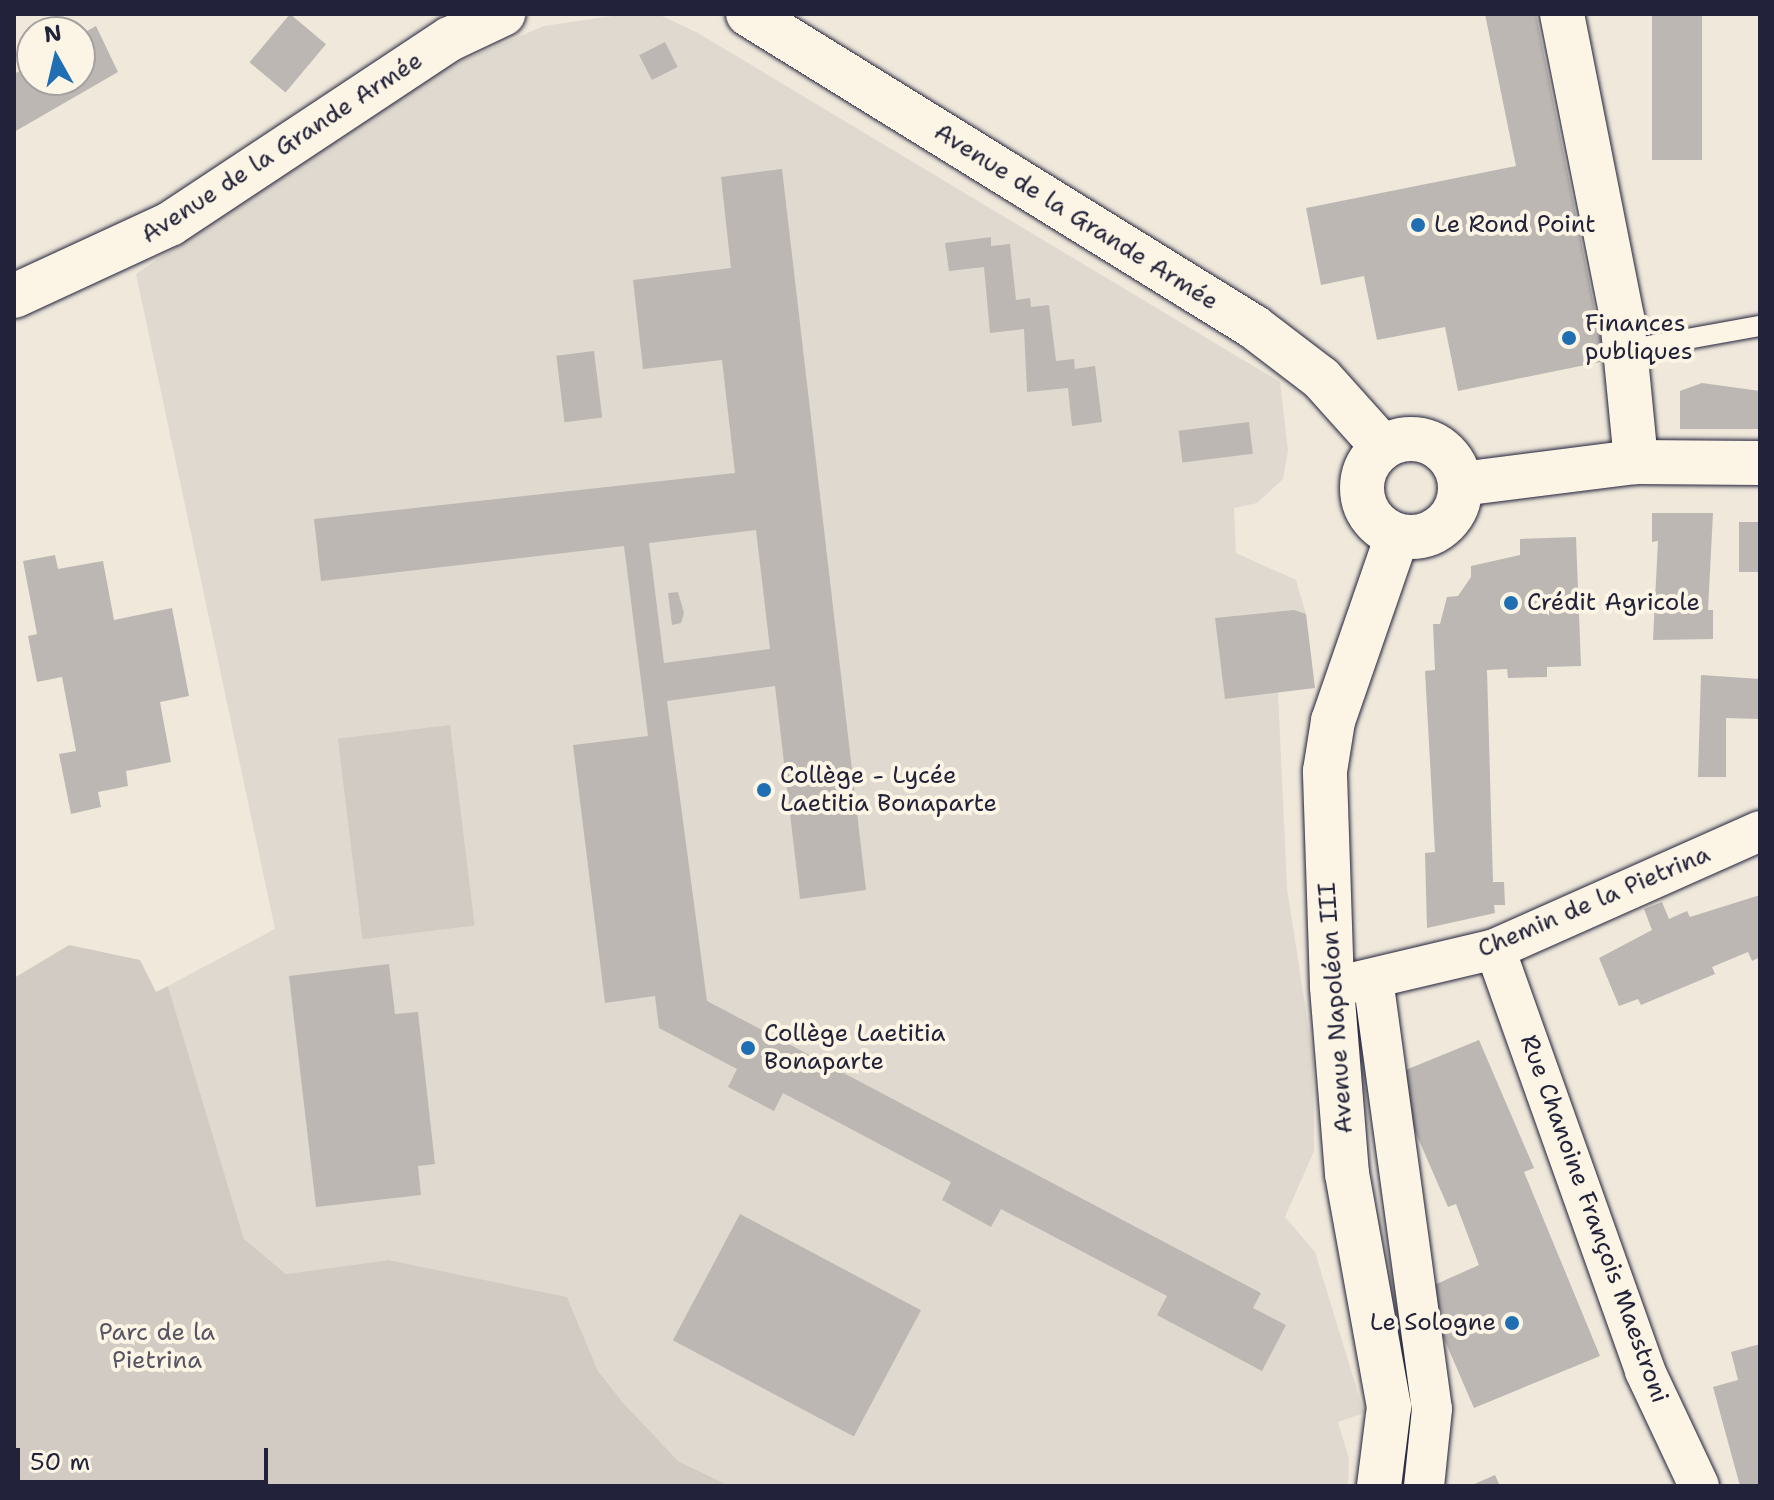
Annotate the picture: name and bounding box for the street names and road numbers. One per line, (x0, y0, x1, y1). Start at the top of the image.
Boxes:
street label: Avenue de la Grande Armée (136, 46, 428, 250)
street label: Avenue de la Grande Armée (929, 118, 1223, 316)
street label: Chemin de la Pietrina (1474, 840, 1714, 964)
street label: Avenue Napoléon III (1313, 881, 1359, 1135)
street label: Rue Chanoine François Maestroni (1514, 1031, 1674, 1407)

